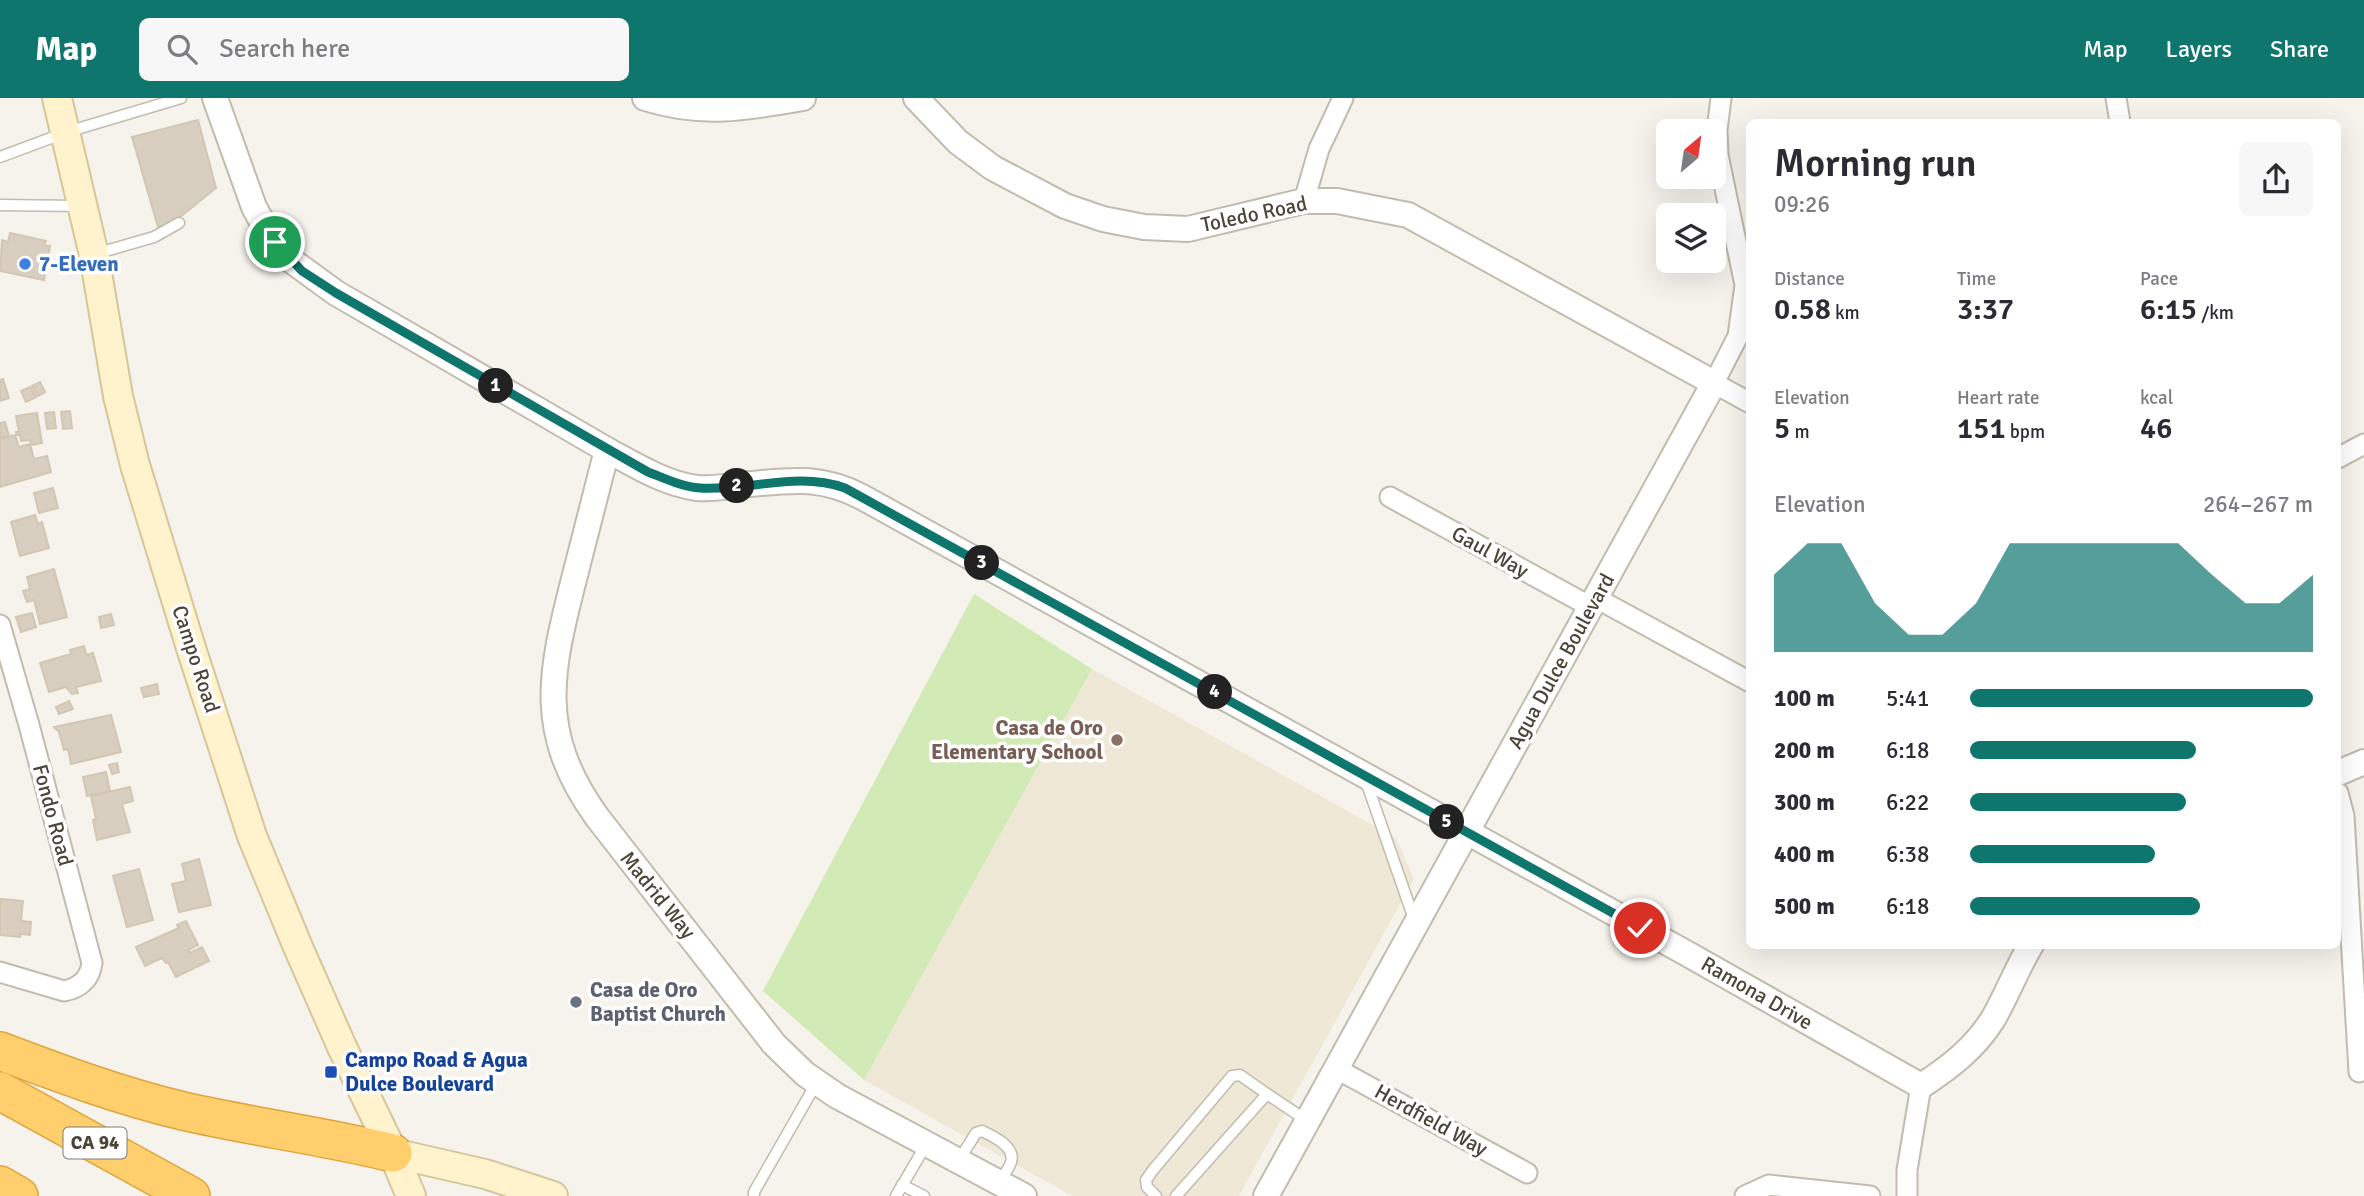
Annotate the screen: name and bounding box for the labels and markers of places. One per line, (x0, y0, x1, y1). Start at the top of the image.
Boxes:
pin (245, 212, 305, 272)
place label: 7-Eleven (39, 251, 119, 277)
marker: 7-Eleven (17, 256, 33, 272)
pin: 1 (478, 368, 514, 404)
pin: 2 (720, 468, 754, 504)
pin: 3 (964, 546, 1000, 580)
pin: 4 (1198, 674, 1232, 710)
place label: Casa de Oro Elementary School (931, 715, 1103, 765)
marker: Casa de Oro Elementary School (1109, 732, 1125, 748)
pin: 5 (1430, 804, 1464, 840)
pin (1610, 898, 1670, 958)
place label: Casa de Oro Baptist Church (590, 977, 726, 1027)
marker: Casa de Oro Baptist Church (568, 994, 584, 1010)
place label: Campo Road & Agua Dulce Boulevard (345, 1047, 528, 1097)
marker: Campo Road & Agua Dulce Boulevard (323, 1064, 339, 1080)

